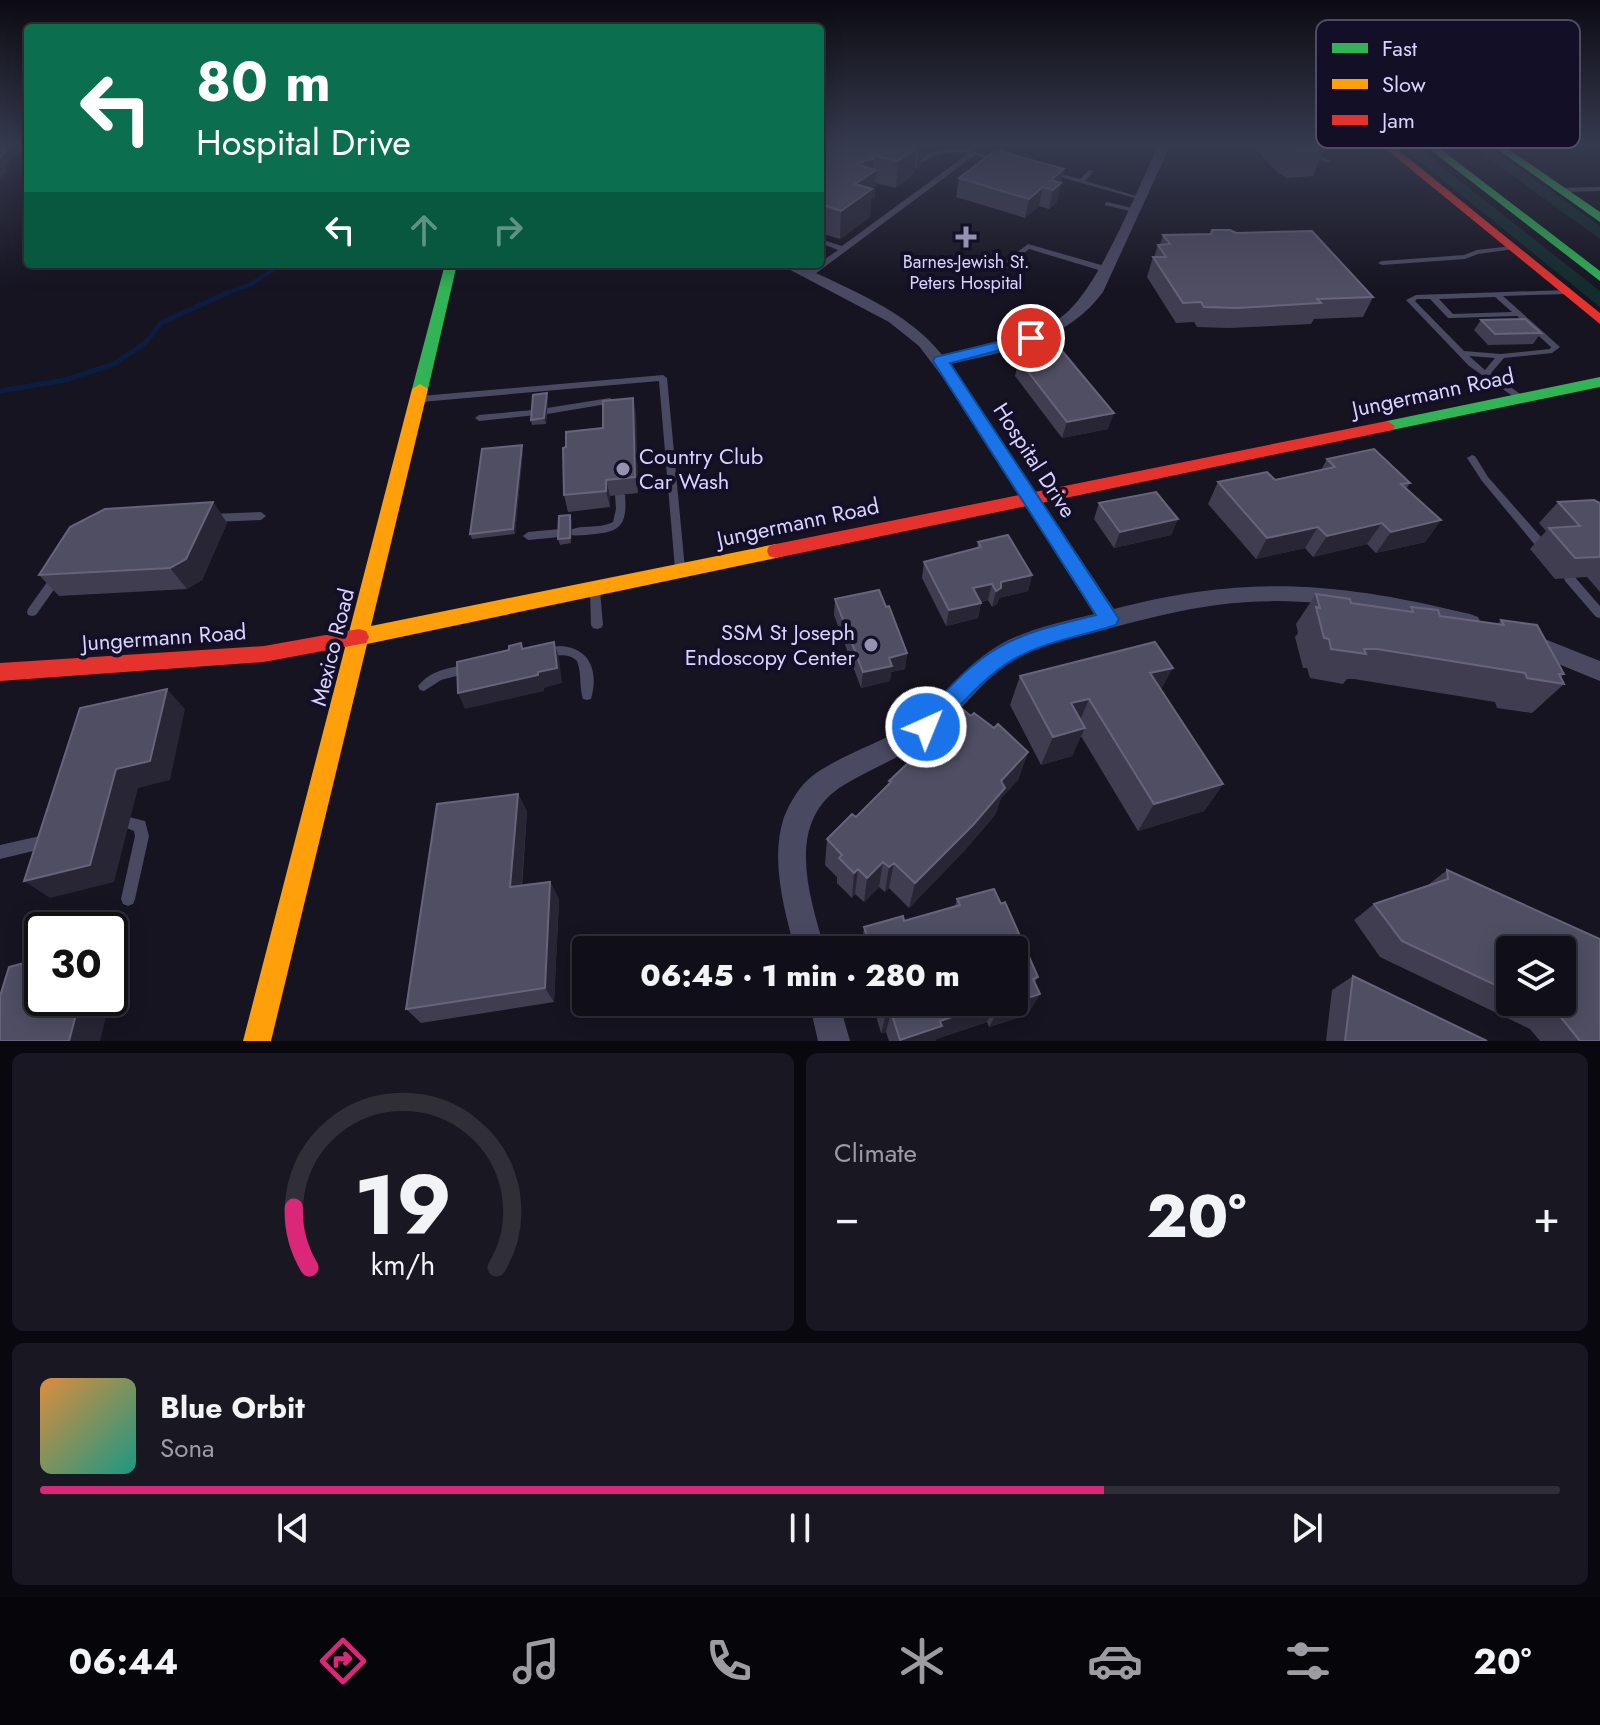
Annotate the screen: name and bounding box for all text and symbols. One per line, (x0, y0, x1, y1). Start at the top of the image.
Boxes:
legend (1316, 20, 1580, 148)
text: Fast (1382, 32, 1418, 64)
text: 80 m (196, 41, 331, 122)
icon: left (64, 56, 168, 160)
text: Slow (1382, 68, 1426, 100)
text: Jam (1379, 104, 1415, 136)
text: Hospital Drive (196, 116, 411, 168)
icon: left (318, 208, 362, 252)
icon: ahead (402, 208, 446, 252)
icon: right (486, 208, 530, 252)
marker: Barnes-Jewish St. Peters Hospital (955, 226, 977, 248)
place label: Barnes-Jewish St. Peters Hospital (903, 249, 1029, 296)
pin (997, 304, 1065, 372)
icon: arrive (1009, 316, 1053, 360)
street label: Jungermann Road (1346, 359, 1517, 425)
street label: Hospital Drive (986, 396, 1084, 524)
place label: Country Club Car Wash (639, 440, 763, 497)
marker: Country Club Car Wash (614, 460, 632, 478)
street label: Jungermann Road (711, 489, 882, 555)
street label: Mexico Road (302, 585, 362, 709)
street label: Jungermann Road (78, 615, 247, 659)
place label: SSM St Joseph Endoscopy Center (685, 616, 855, 673)
marker: SSM St Joseph Endoscopy Center (862, 636, 880, 654)
position arrow (884, 685, 968, 769)
speed limit sign: 30 (24, 912, 128, 1016)
map controls (1496, 936, 1576, 1016)
button: layers (1496, 936, 1576, 1016)
text: 06:45 · 1 min · 280 m (640, 954, 960, 997)
text: Climate (834, 1134, 917, 1172)
text: 19 (354, 1145, 452, 1265)
text: 20° (1147, 1173, 1246, 1260)
text: − (834, 1185, 860, 1249)
text: + (1533, 1185, 1560, 1249)
text: km/h (371, 1244, 435, 1286)
text: Blue Orbit (160, 1386, 305, 1429)
text: Sona (160, 1429, 215, 1467)
icon: previous (271, 1506, 315, 1550)
icon: pause (778, 1506, 822, 1550)
icon: next (1285, 1506, 1329, 1550)
icon: directions (315, 1633, 371, 1689)
icon: music (508, 1633, 564, 1689)
icon: phone (701, 1633, 757, 1689)
icon: climate (894, 1633, 950, 1689)
icon: car (1087, 1633, 1143, 1689)
icon: filters (1280, 1633, 1336, 1689)
text: 06:44 (69, 1635, 178, 1687)
text: 20° (1473, 1635, 1531, 1687)

